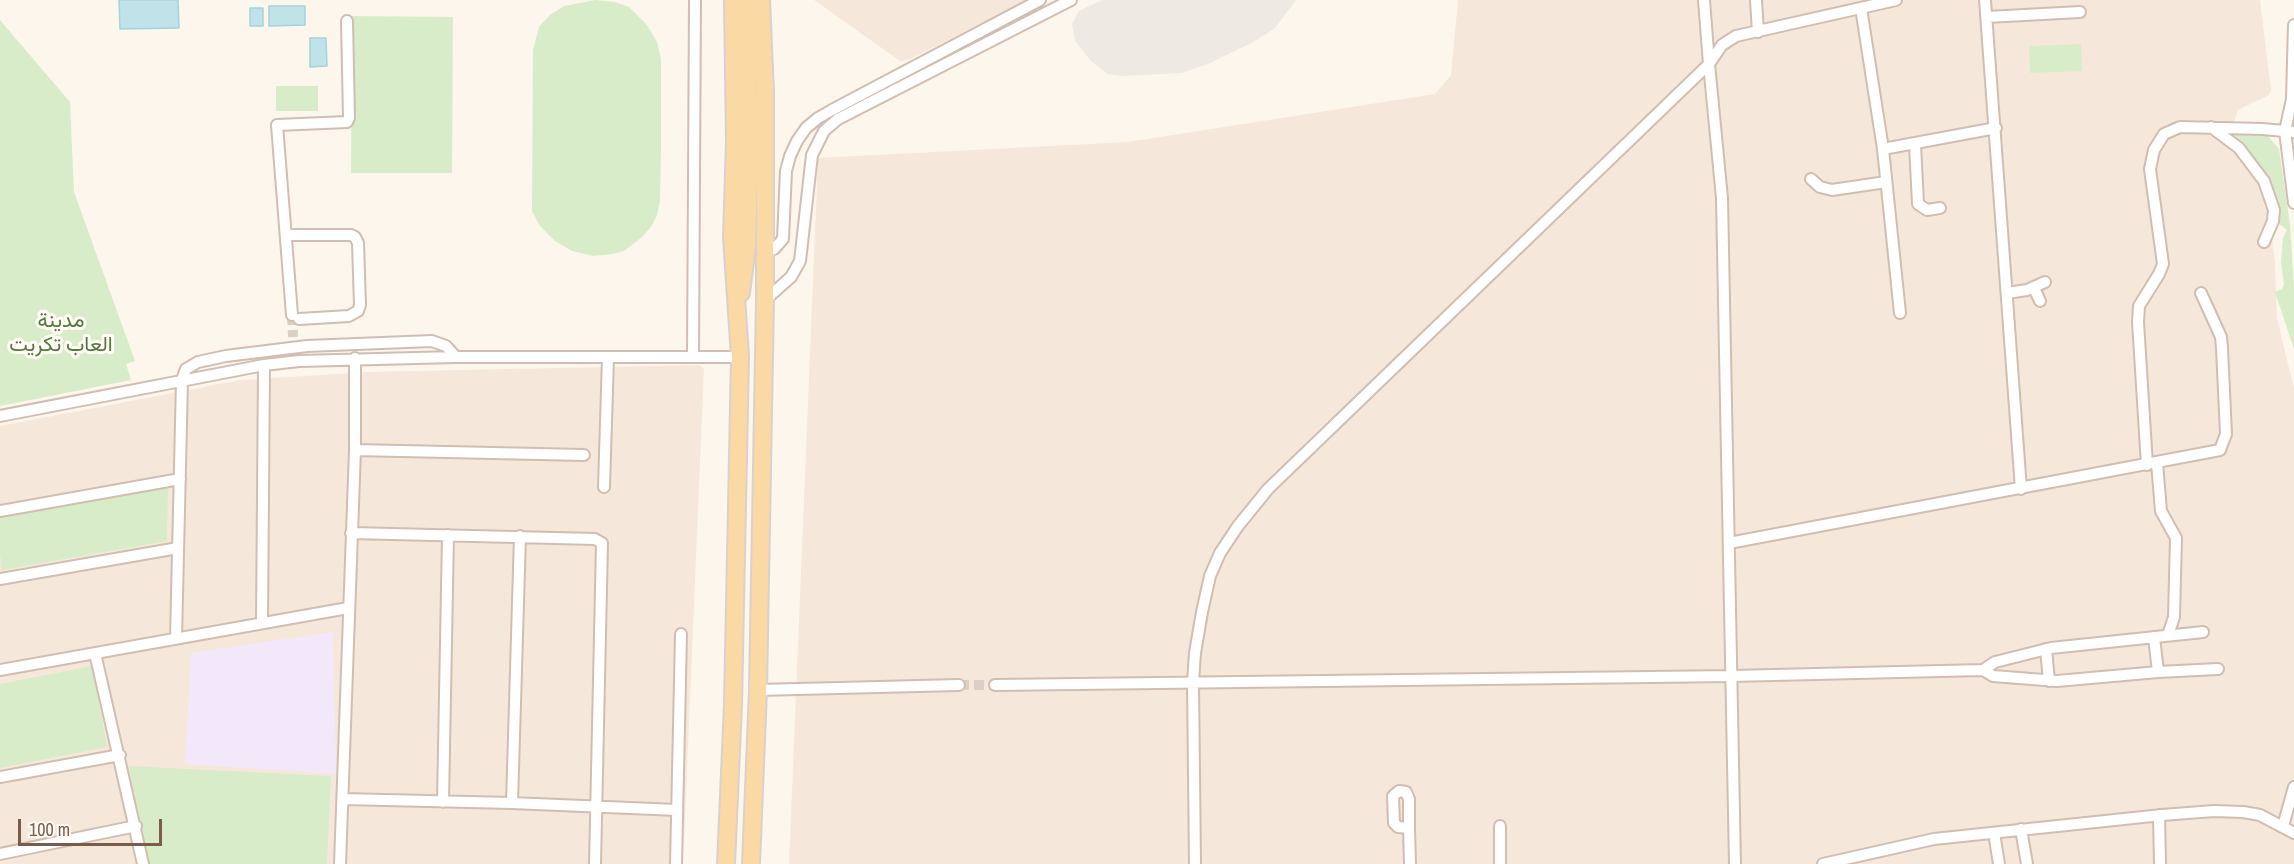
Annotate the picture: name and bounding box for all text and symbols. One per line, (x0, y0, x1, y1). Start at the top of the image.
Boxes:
park label: مدينة العاب تكريت (9, 308, 113, 358)
scale bar (21, 807, 165, 845)
text: 100 m (29, 817, 70, 842)

